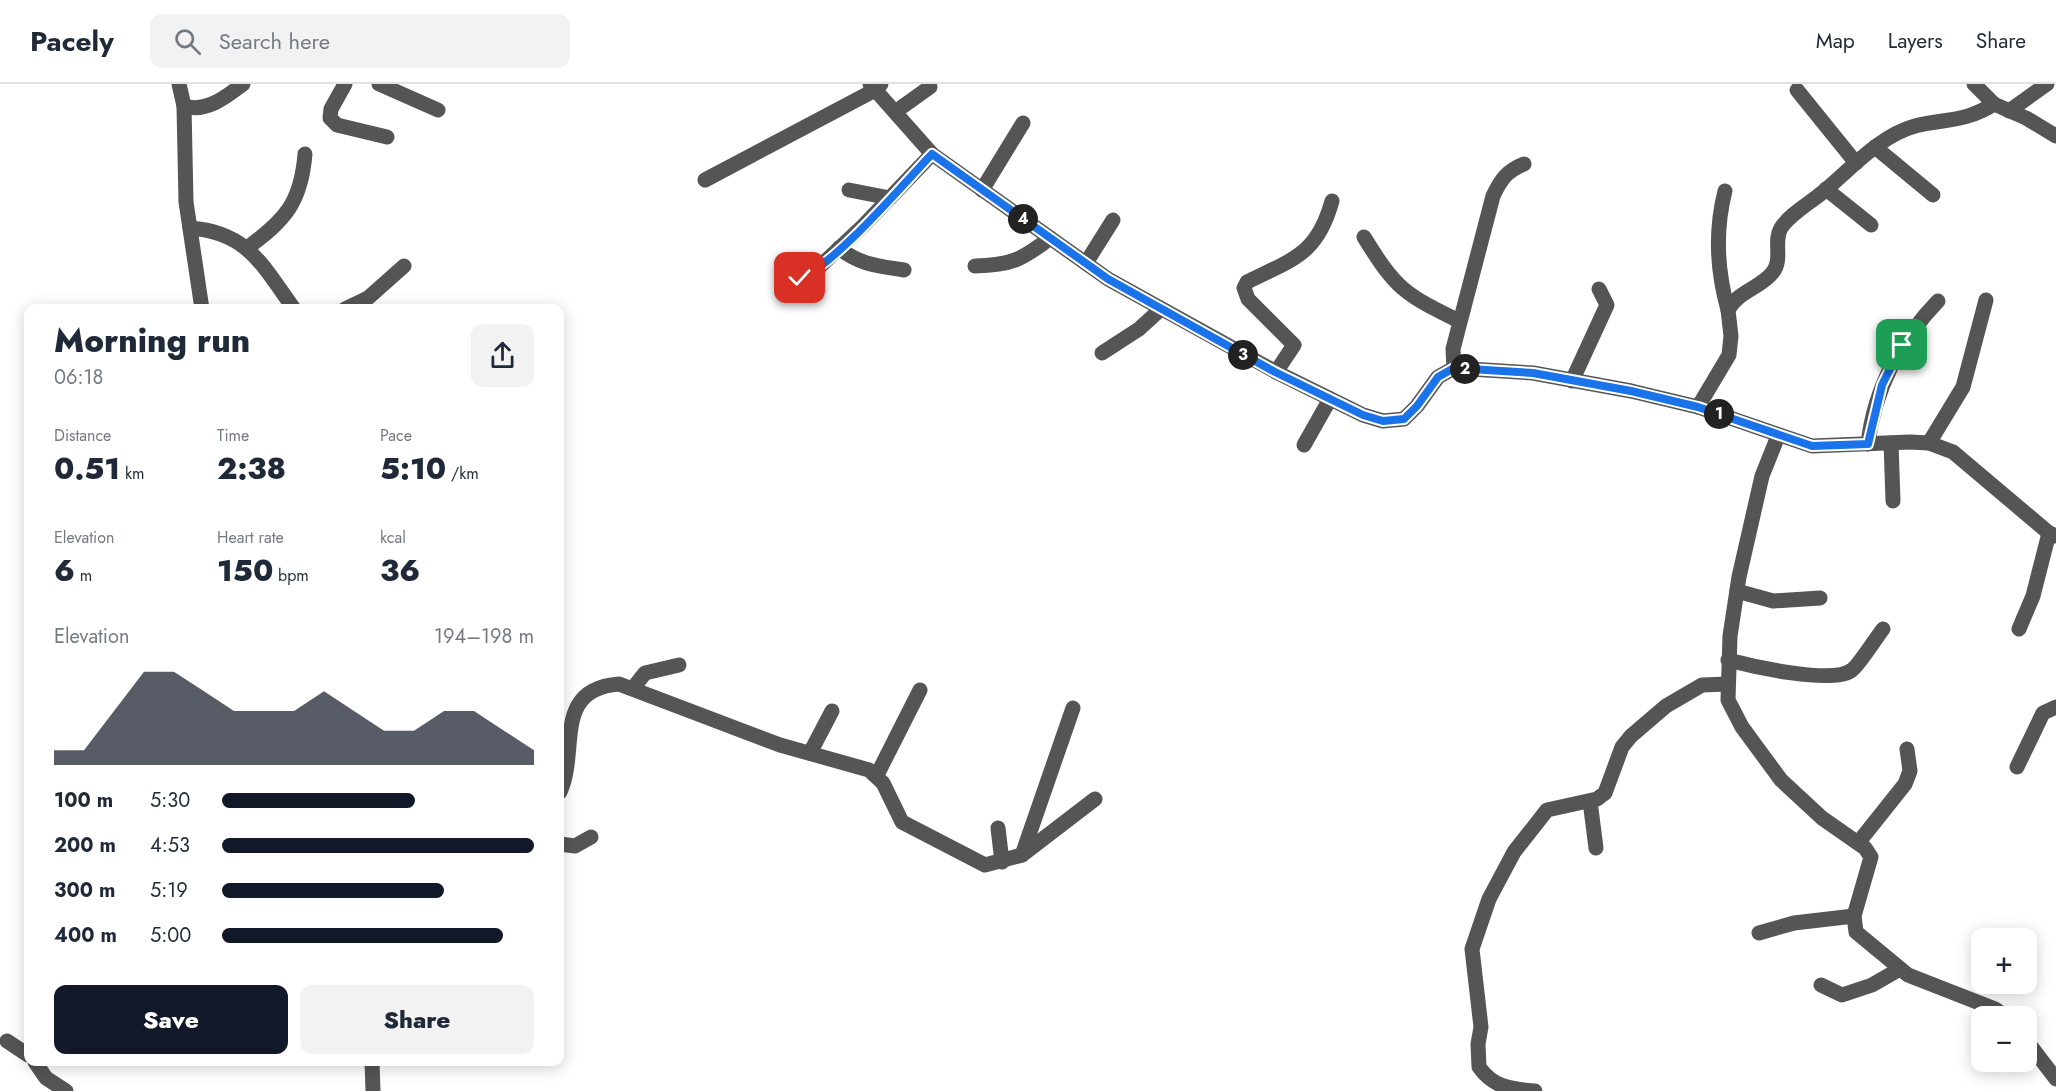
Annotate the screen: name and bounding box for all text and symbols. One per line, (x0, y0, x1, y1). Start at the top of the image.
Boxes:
search box (150, 14, 570, 68)
text: Pacely (30, 21, 114, 62)
icon: search (171, 25, 204, 58)
text: Search here (219, 25, 330, 57)
text: Map (1816, 26, 1855, 56)
text: Layers (1888, 26, 1943, 56)
text: Share (1976, 26, 2026, 56)
pin: 4 (1008, 204, 1038, 234)
text: 4 (1017, 207, 1029, 230)
pin (774, 252, 825, 303)
icon: check (783, 261, 816, 294)
text: Morning run (54, 317, 250, 364)
pin (1876, 319, 1927, 370)
button: share (471, 324, 534, 387)
icon: arrive (1885, 328, 1918, 361)
pin: 3 (1228, 340, 1258, 370)
text: 3 (1238, 343, 1248, 366)
pin: 2 (1450, 354, 1480, 384)
text: 2 (1460, 357, 1470, 380)
text: 06:18 (54, 363, 103, 392)
pin: 1 (1704, 399, 1734, 429)
text: 1 (1715, 402, 1723, 425)
text: Distance (54, 424, 111, 447)
text: Time (217, 424, 249, 447)
text: Pace (380, 424, 412, 447)
text: 0.51 (54, 447, 120, 490)
text: 2:38 (217, 447, 286, 490)
text: 5:10 (380, 447, 446, 490)
text: km (120, 462, 145, 485)
text: /km (446, 462, 479, 485)
text: Elevation (54, 526, 114, 549)
text: Heart rate (217, 526, 284, 549)
text: kcal (380, 526, 406, 549)
text: 6 (54, 549, 75, 592)
text: 150 (217, 549, 273, 592)
text: 36 (380, 549, 420, 592)
text: m (75, 564, 92, 587)
text: bpm (273, 564, 309, 587)
text: Elevation (54, 622, 129, 651)
text: 194–198 m (434, 622, 534, 651)
text: 100 m (54, 786, 113, 815)
text: 5:30 (150, 786, 190, 815)
text: 200 m (54, 831, 116, 860)
text: 4:53 (150, 831, 190, 860)
text: 300 m (54, 876, 115, 905)
text: 5:19 (150, 876, 188, 905)
text: 400 m (54, 921, 117, 950)
text: 5:00 (150, 921, 191, 950)
map controls (1971, 928, 2037, 1072)
button: + (1971, 928, 2037, 994)
button: Save (54, 985, 288, 1054)
button: Share (300, 985, 534, 1054)
button: − (1971, 1006, 2037, 1072)

